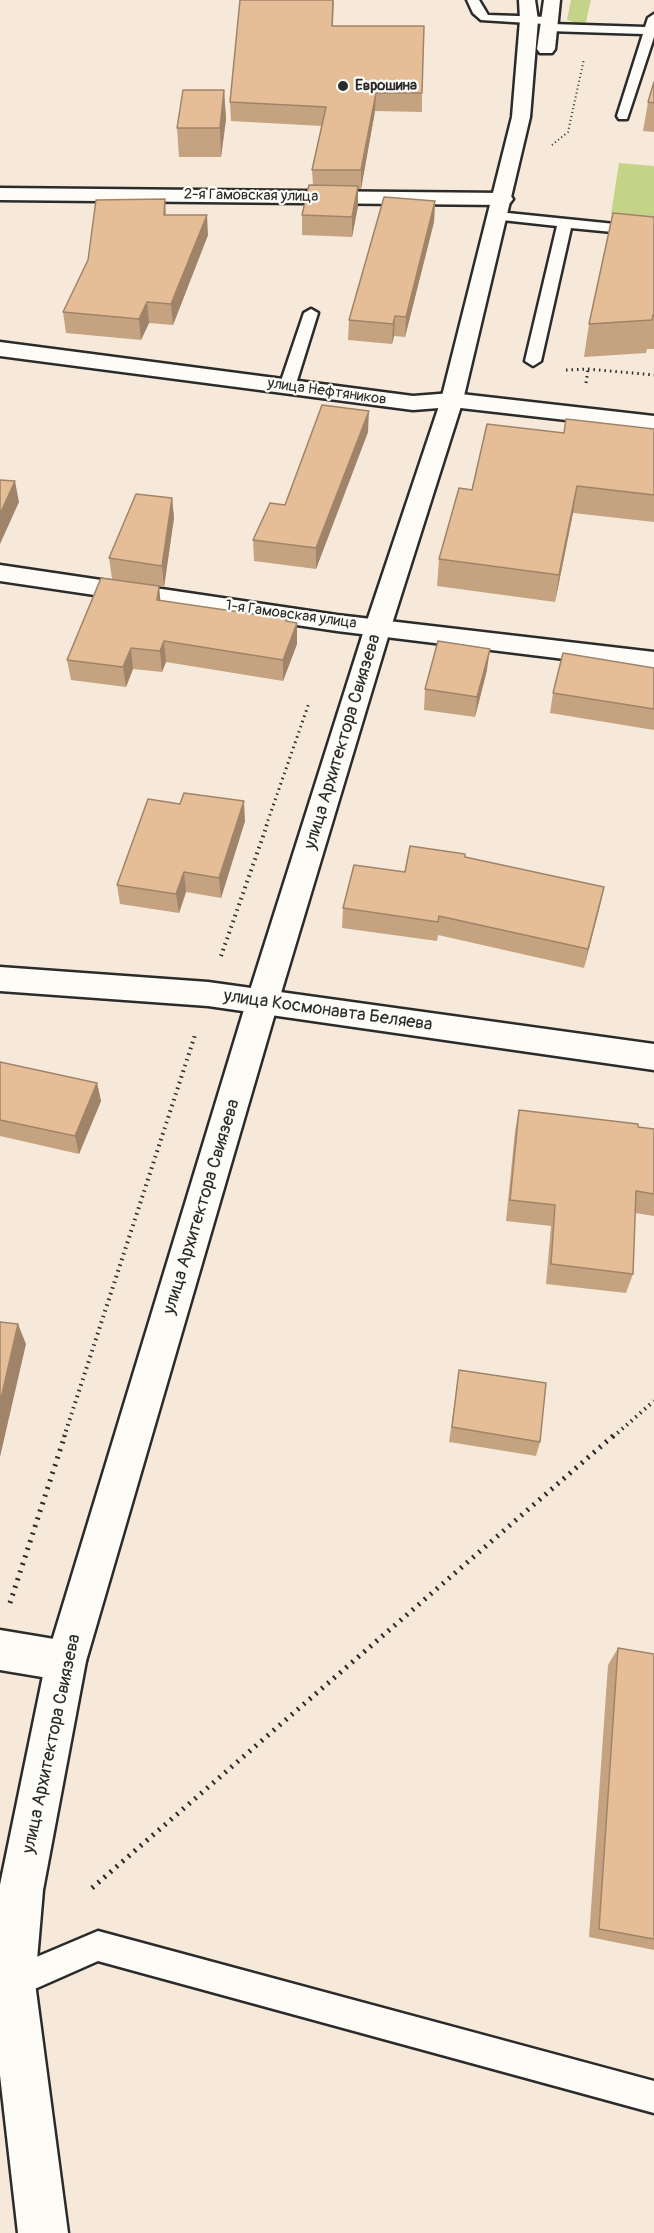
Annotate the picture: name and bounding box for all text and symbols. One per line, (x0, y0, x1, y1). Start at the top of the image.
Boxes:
place label: Еврошина (355, 77, 417, 95)
marker: Еврошина (336, 79, 350, 93)
street label: 2-я Гамовская улица (184, 186, 318, 206)
street label: улица Нефтяников (266, 375, 388, 409)
street label: 1-я Гамовская улица (224, 597, 358, 633)
street label: улица Архитектора Свиязева (300, 632, 386, 852)
street label: улица Космонавта Беляева (222, 986, 434, 1036)
street label: улица Архитектора Свиязева (159, 1097, 245, 1317)
street label: улица Архитектора Свиязева (18, 1632, 86, 1856)

